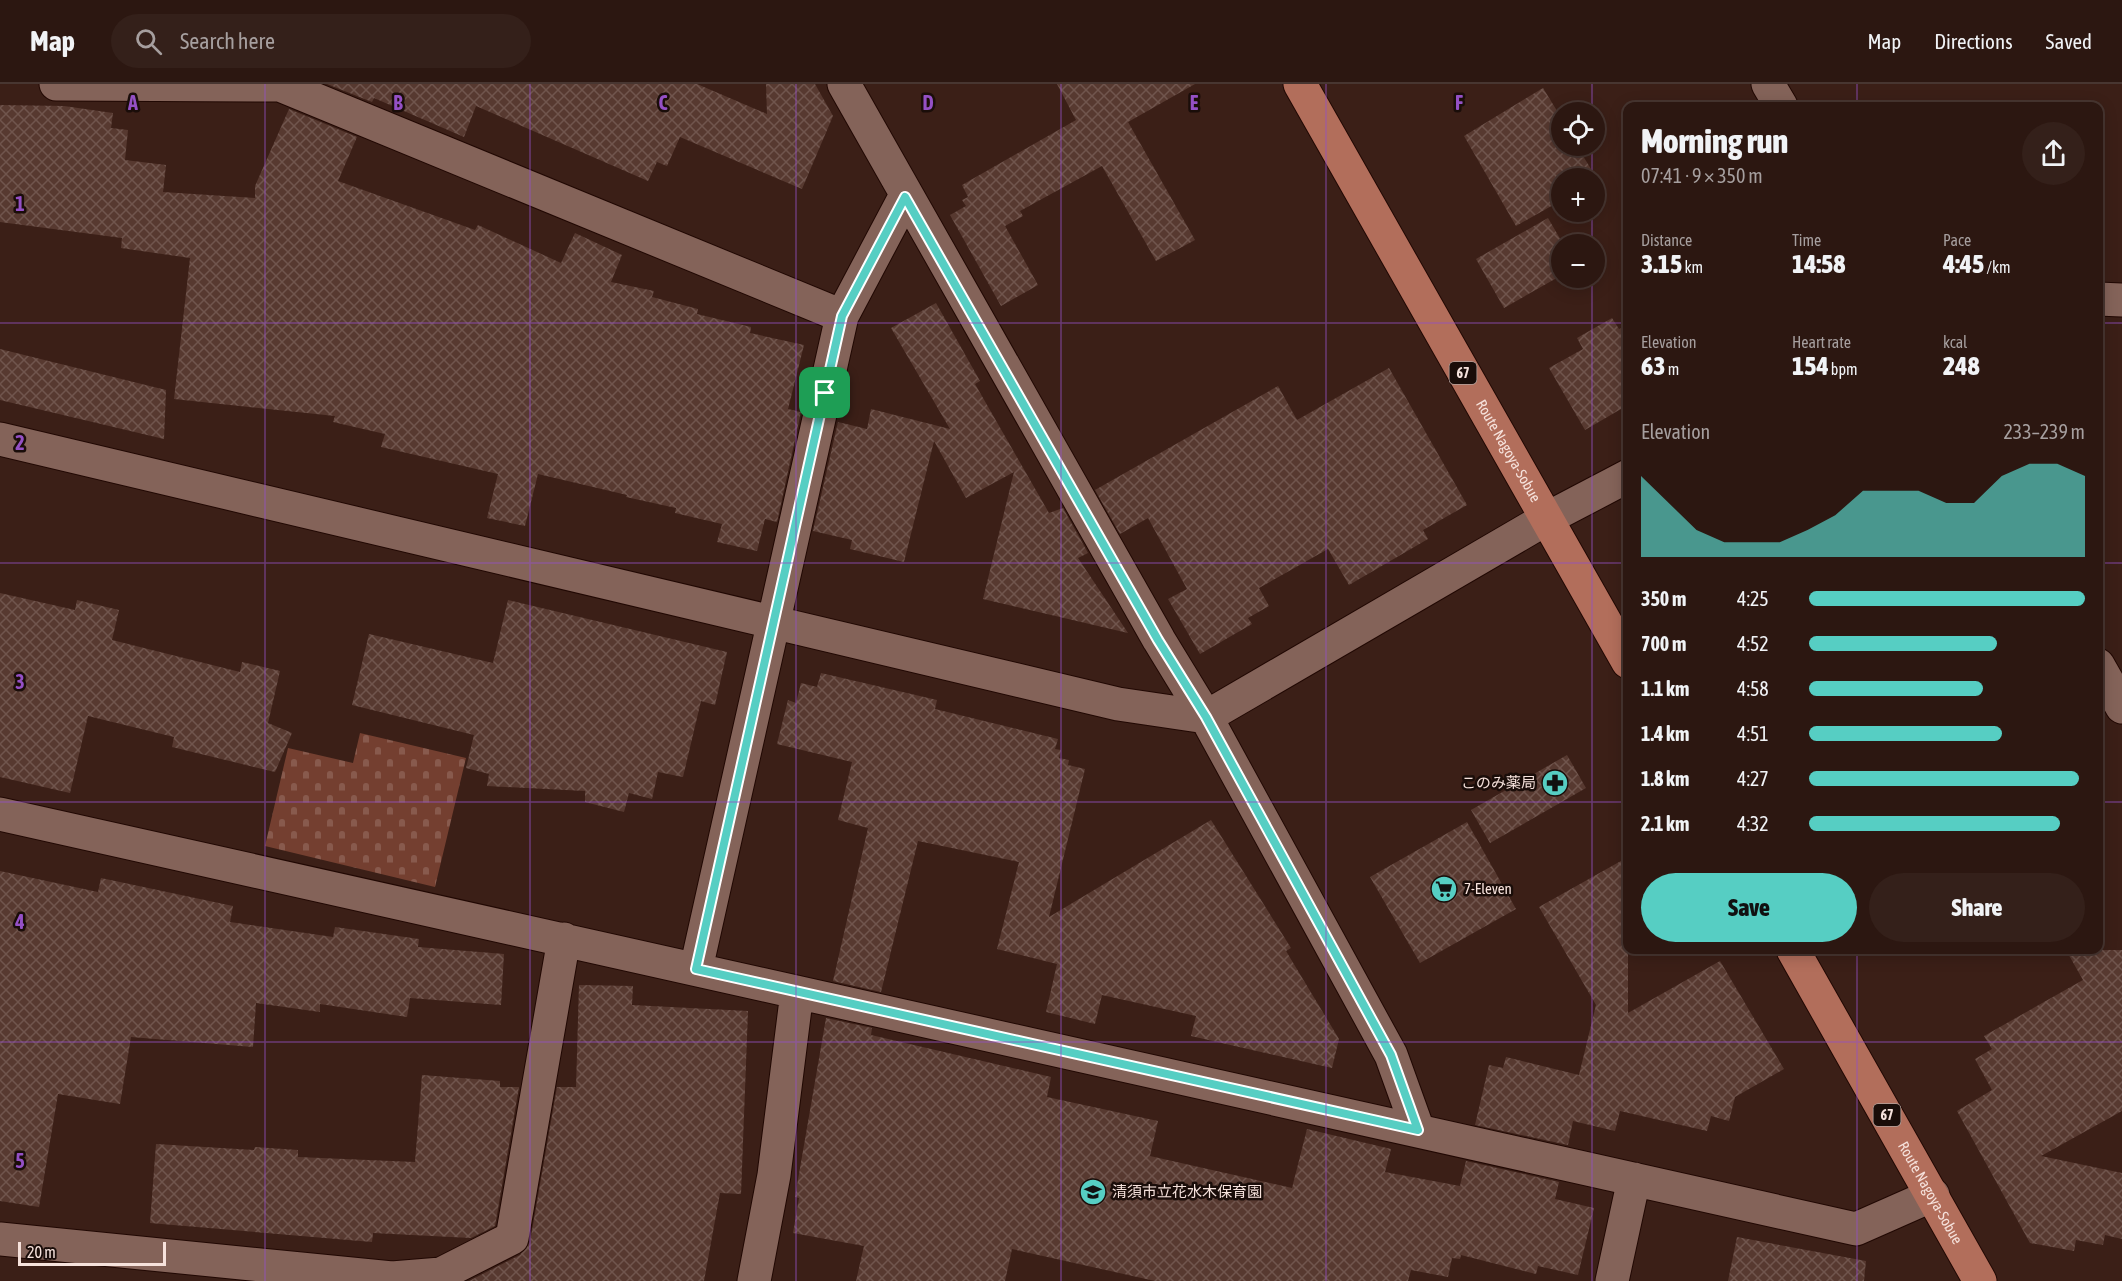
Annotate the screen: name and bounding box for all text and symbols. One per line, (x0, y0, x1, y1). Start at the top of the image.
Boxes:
search box (111, 14, 531, 68)
text: Map (30, 25, 75, 57)
icon: search (132, 25, 165, 58)
text: Search here (180, 28, 275, 54)
text: Map (1867, 29, 1901, 53)
text: Directions (1934, 29, 2013, 53)
text: Saved (2046, 29, 2092, 53)
text: A (127, 91, 138, 114)
text: B (393, 91, 403, 114)
text: C (659, 91, 668, 114)
text: D (922, 91, 934, 114)
text: E (1190, 91, 1199, 114)
text: F (1455, 91, 1463, 114)
map controls (1551, 102, 1605, 288)
button: locate (1551, 102, 1605, 156)
text: Morning run (1641, 122, 1788, 160)
button: share (2022, 122, 2085, 185)
text: 07:41 · 9 × 350 m (1641, 164, 1763, 187)
button: + (1551, 168, 1605, 222)
text: 1 (15, 192, 25, 215)
text: Distance (1641, 231, 1692, 249)
text: Time (1792, 231, 1821, 249)
text: Pace (1943, 231, 1971, 249)
button: − (1551, 234, 1605, 288)
text: 3.15 (1641, 249, 1682, 279)
text: 14:58 (1792, 249, 1846, 279)
text: 4:45 (1943, 249, 1984, 279)
text: km (1682, 258, 1703, 276)
text: /km (1984, 258, 2010, 276)
text: Elevation (1641, 333, 1696, 351)
text: Heart rate (1792, 333, 1851, 351)
text: kcal (1943, 333, 1967, 351)
text: 63 (1641, 351, 1665, 381)
text: 154 (1792, 351, 1829, 381)
text: 248 (1943, 351, 1980, 381)
text: m (1665, 360, 1679, 378)
text: bpm (1829, 360, 1858, 378)
road number: 67 (1450, 362, 1476, 384)
pin (799, 367, 850, 418)
icon: arrive (808, 376, 841, 409)
street label: Route Nagoya-Sobue (1473, 397, 1545, 505)
text: Elevation (1641, 420, 1710, 443)
text: 233–239 m (2003, 420, 2085, 443)
text: 2 (15, 431, 25, 454)
text: 350 m (1641, 587, 1686, 610)
text: 4:25 (1737, 587, 1769, 610)
text: 700 m (1641, 632, 1686, 655)
text: 4:52 (1737, 632, 1769, 655)
text: 3 (15, 670, 25, 693)
text: 1.1 km (1641, 677, 1689, 700)
text: 4:58 (1737, 677, 1769, 700)
text: 1.4 km (1641, 722, 1689, 745)
text: 4:51 (1737, 722, 1769, 745)
text: 1.8 km (1641, 767, 1689, 790)
text: 4:27 (1737, 767, 1769, 790)
pharmacy icon: このみ薬局 (1540, 768, 1570, 798)
place label: このみ薬局 (1461, 774, 1536, 791)
text: 2.1 km (1641, 812, 1689, 835)
text: 4:32 (1737, 812, 1769, 835)
button: Save (1641, 873, 1857, 942)
button: Share (1869, 873, 2085, 942)
supermarket icon: 7-Eleven (1429, 874, 1459, 904)
place label: 7-Eleven (1464, 880, 1512, 897)
text: 4 (14, 910, 25, 933)
road number: 67 (1874, 1104, 1900, 1126)
street label: Route Nagoya-Sobue (1895, 1138, 1966, 1247)
text: 5 (15, 1149, 25, 1172)
school or university icon: 清須市立花水木保育園 (1078, 1177, 1108, 1207)
place label: 清須市立花水木保育園 (1112, 1183, 1262, 1200)
scale bar (18, 1239, 166, 1266)
text: 20 m (27, 1243, 56, 1261)

